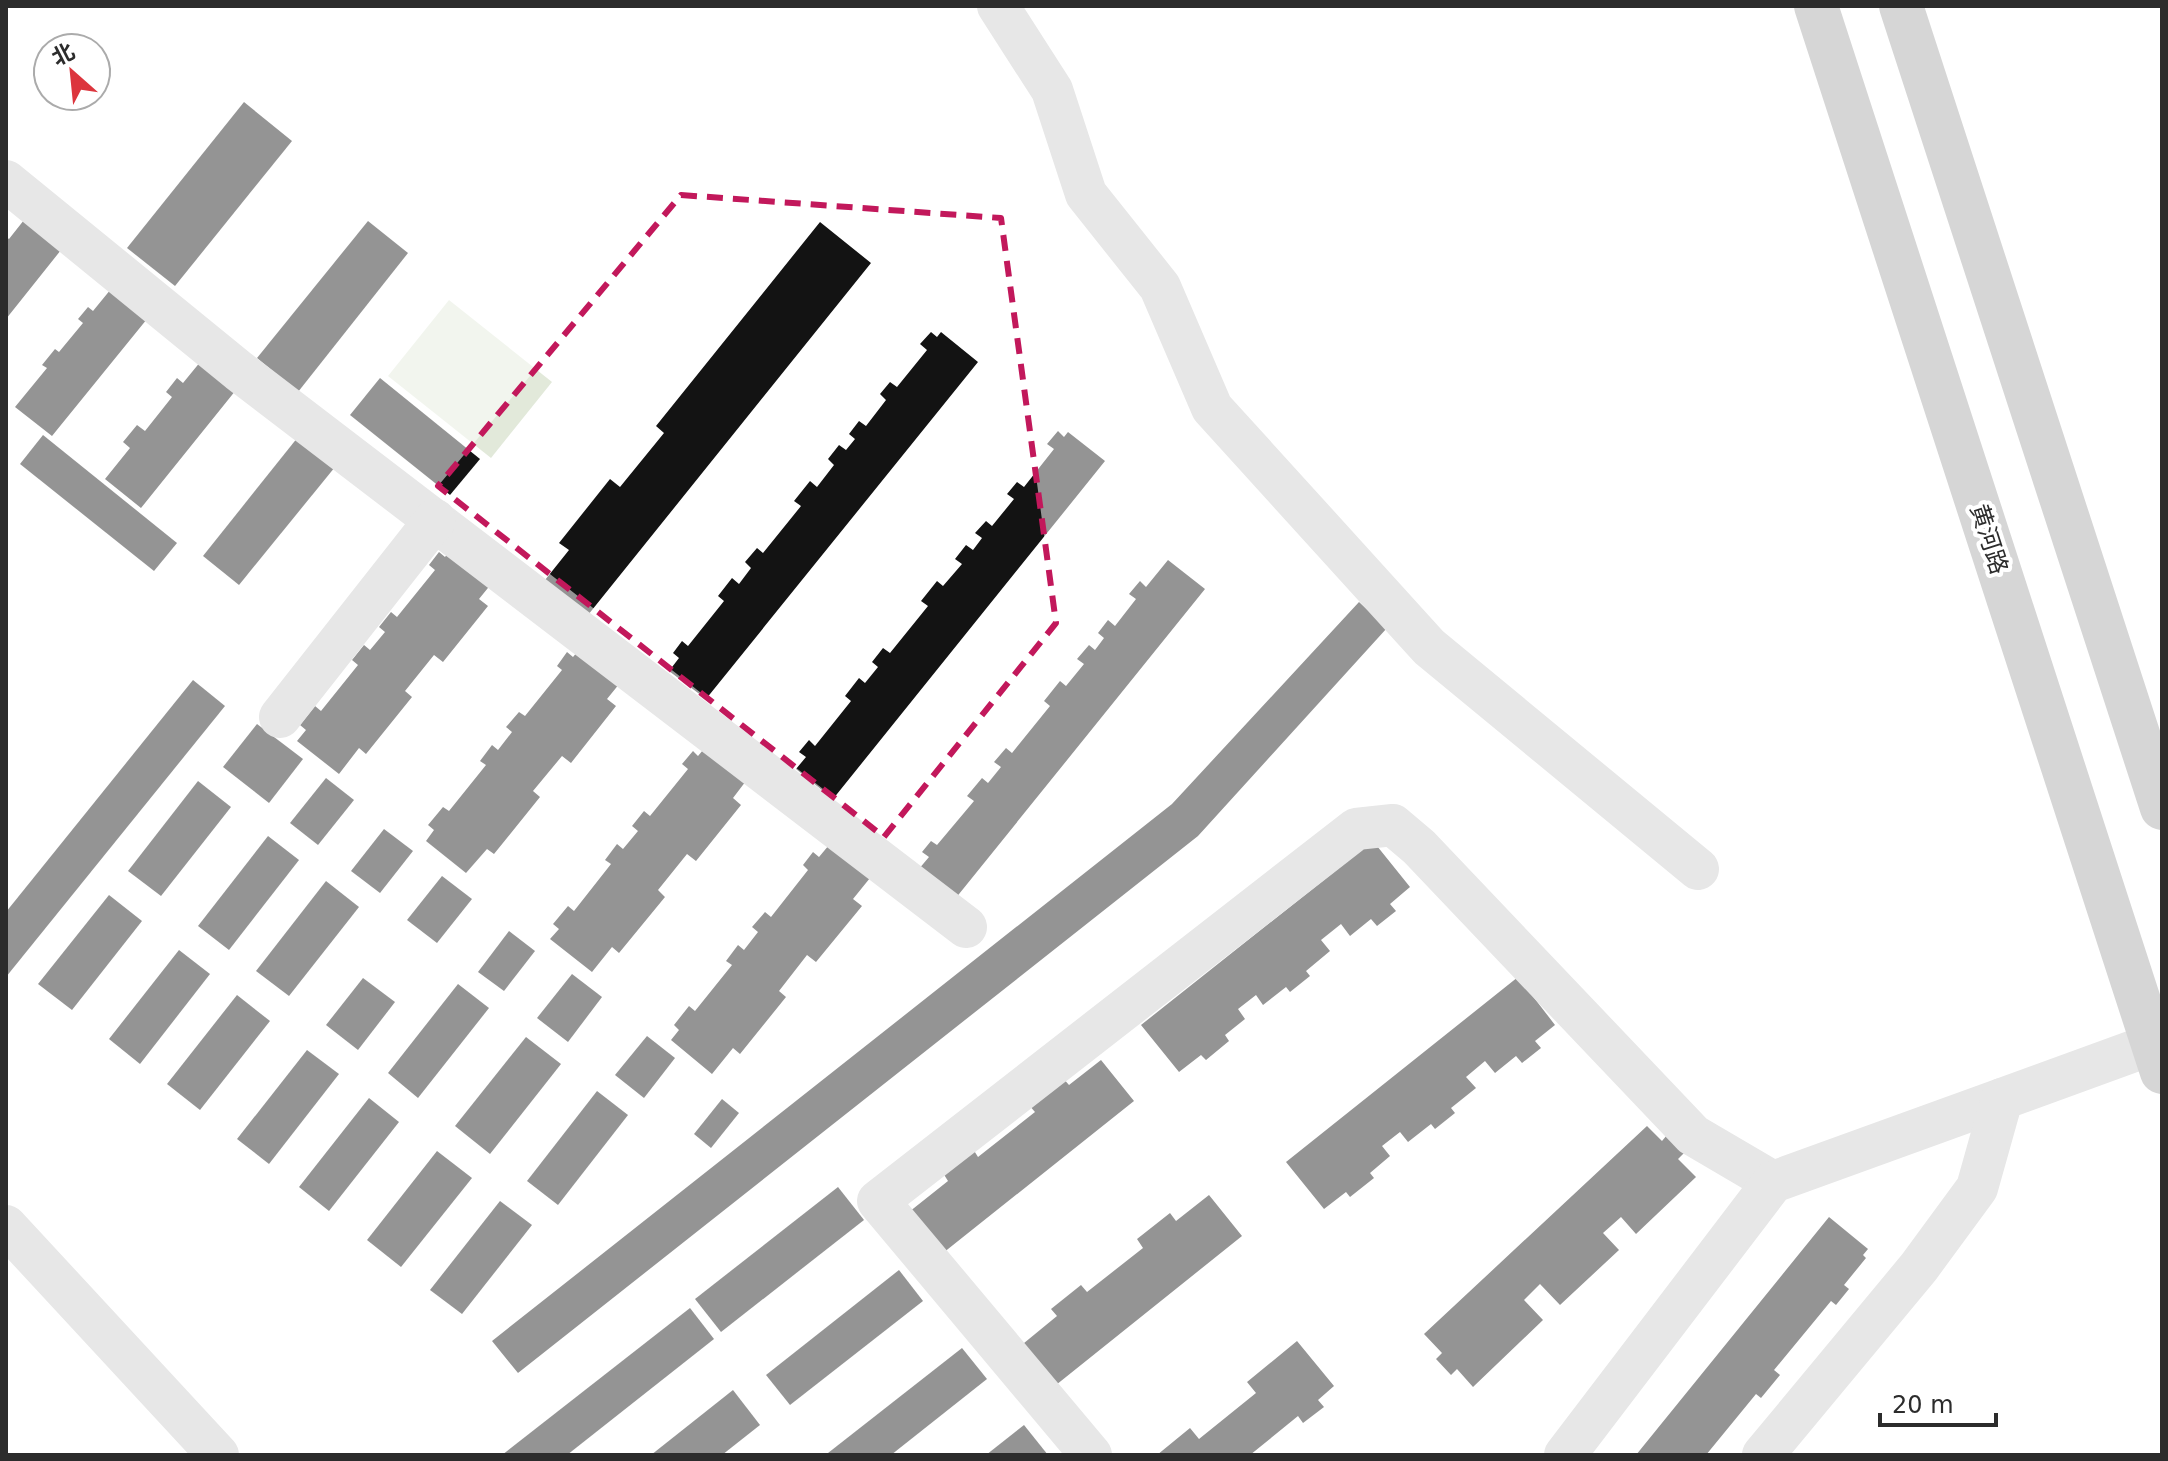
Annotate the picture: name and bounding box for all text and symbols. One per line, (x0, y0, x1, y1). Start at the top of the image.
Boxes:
north arrow (32, 32, 112, 112)
text: 北 (48, 38, 79, 71)
street label: 黄河路 (1965, 500, 2013, 578)
scale bar (1880, 1377, 1996, 1427)
text: 20 m (1892, 1391, 1954, 1419)

